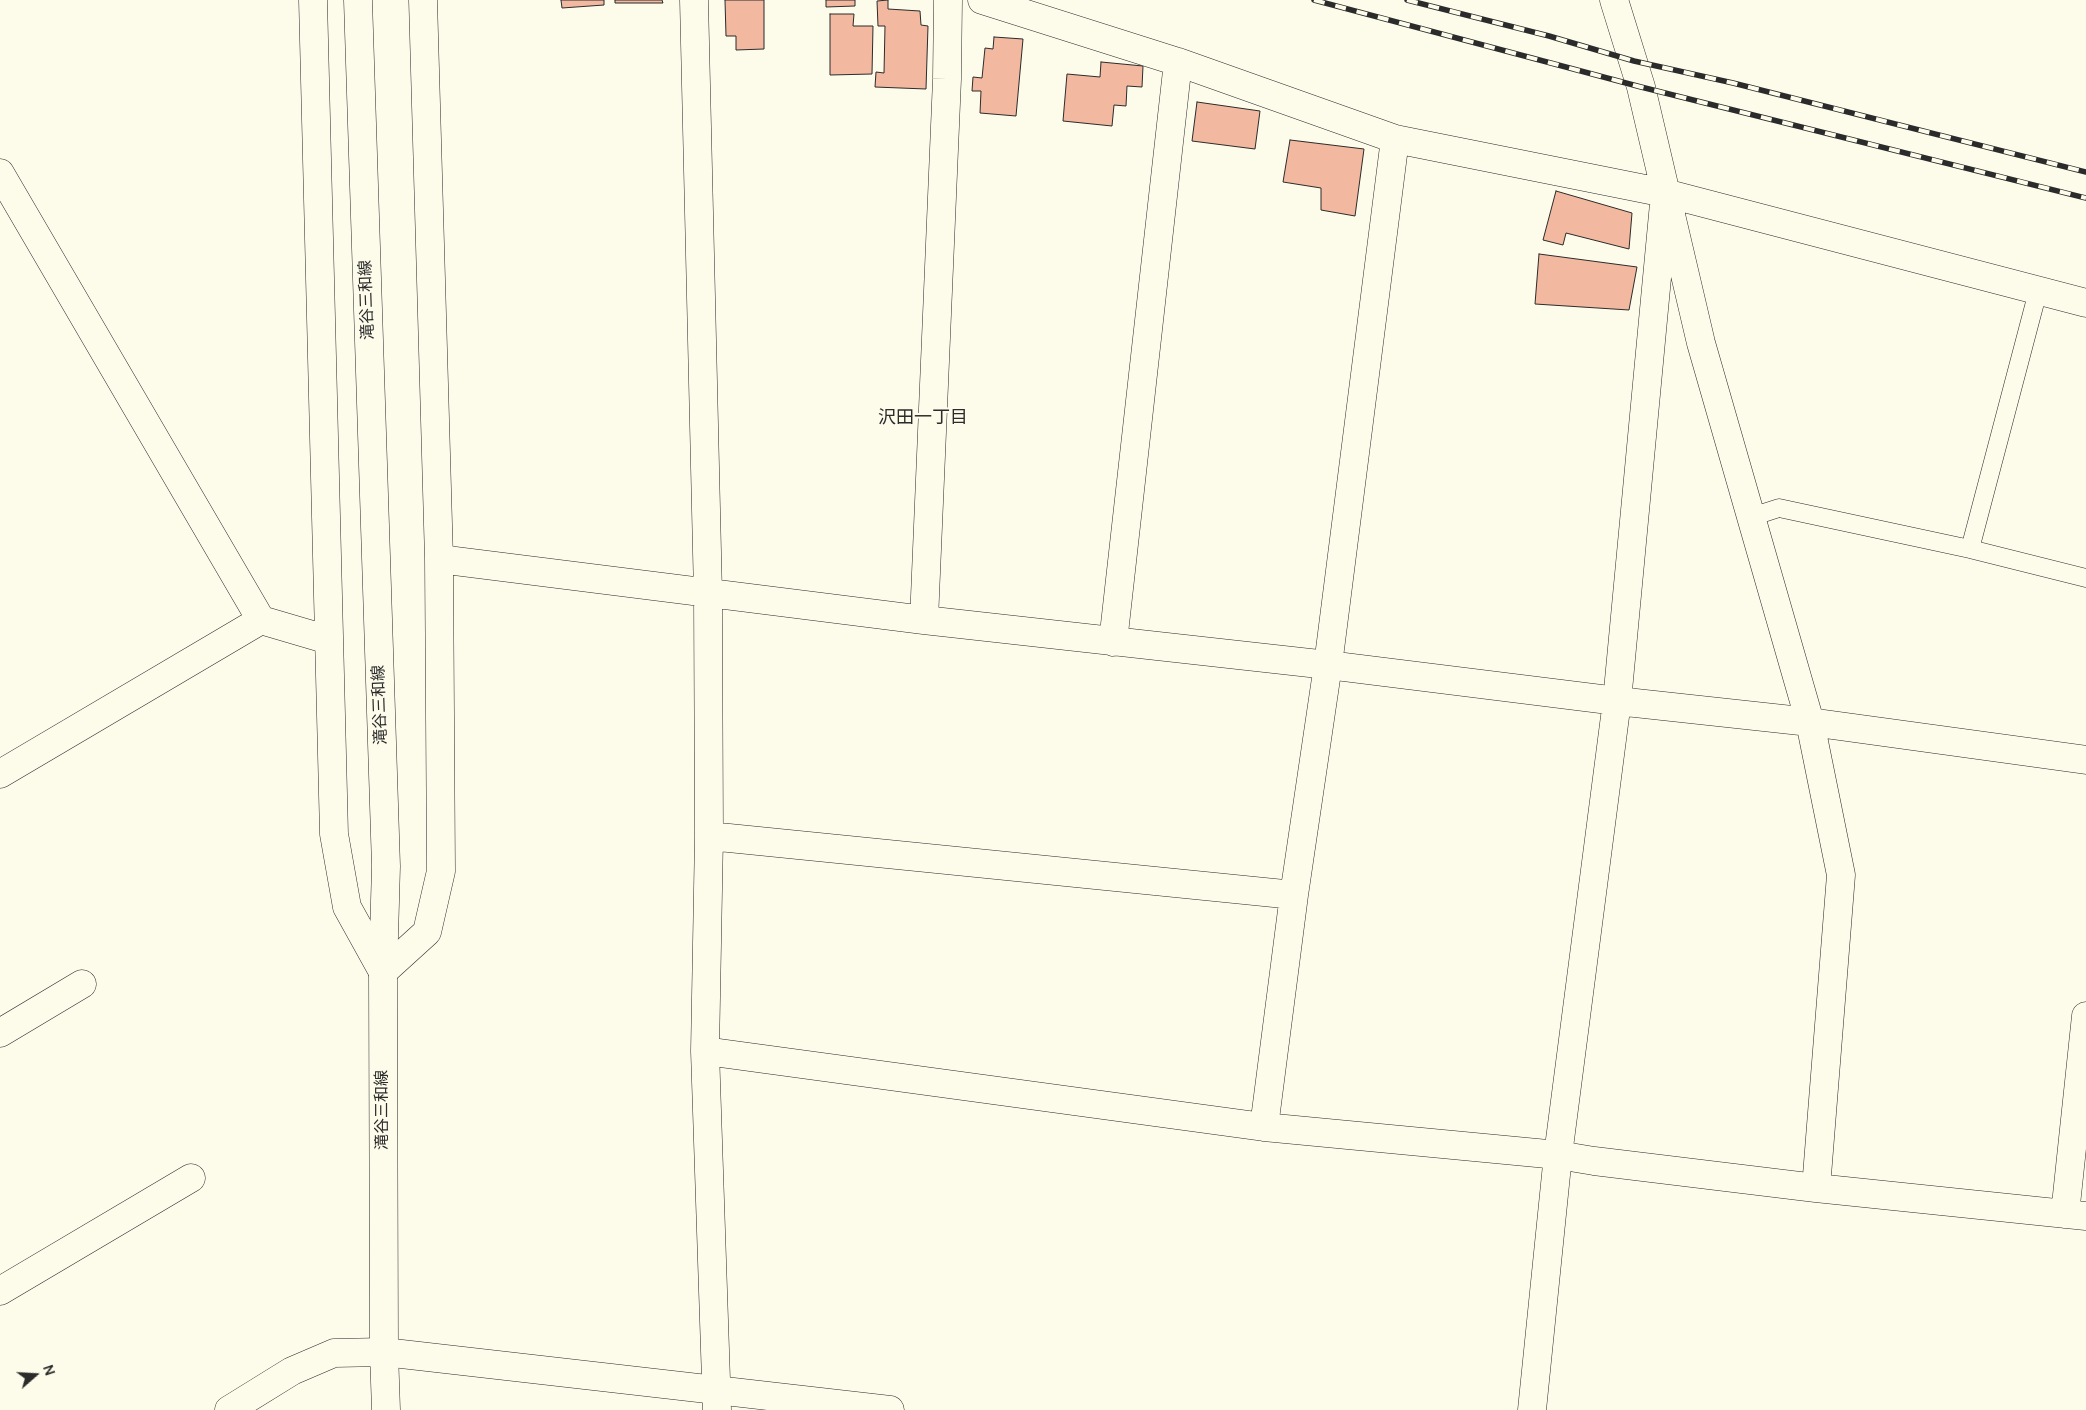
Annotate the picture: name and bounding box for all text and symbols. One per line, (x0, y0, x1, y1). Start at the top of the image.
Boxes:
street label: 滝谷三和線 (356, 260, 378, 340)
district label: 沢田一丁目 (878, 407, 968, 429)
street label: 滝谷三和線 (369, 665, 391, 745)
street label: 滝谷三和線 (373, 1070, 393, 1150)
north arrow (10, 1350, 60, 1400)
text: N (39, 1362, 60, 1378)

